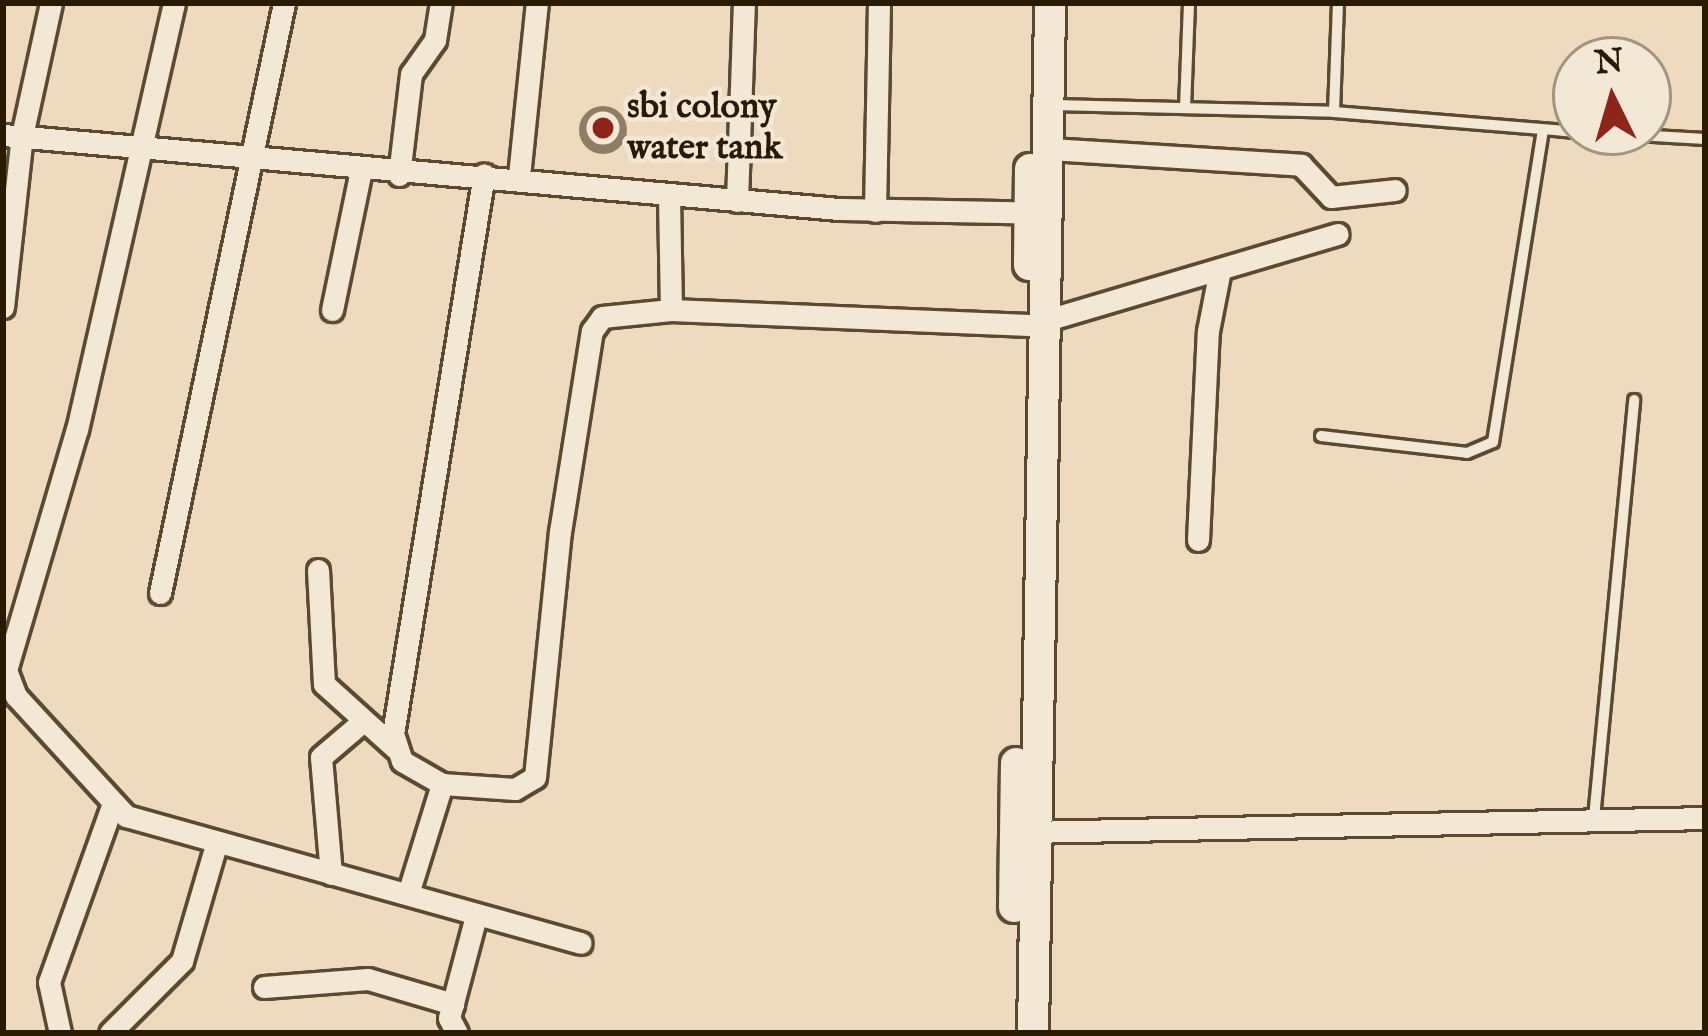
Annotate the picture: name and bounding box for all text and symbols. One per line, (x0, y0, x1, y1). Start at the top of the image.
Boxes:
north arrow (1552, 36, 1672, 156)
text: N (1593, 41, 1625, 85)
place label: sbi colony water tank (627, 85, 783, 170)
marker: sbi colony water tank (590, 115, 616, 141)

